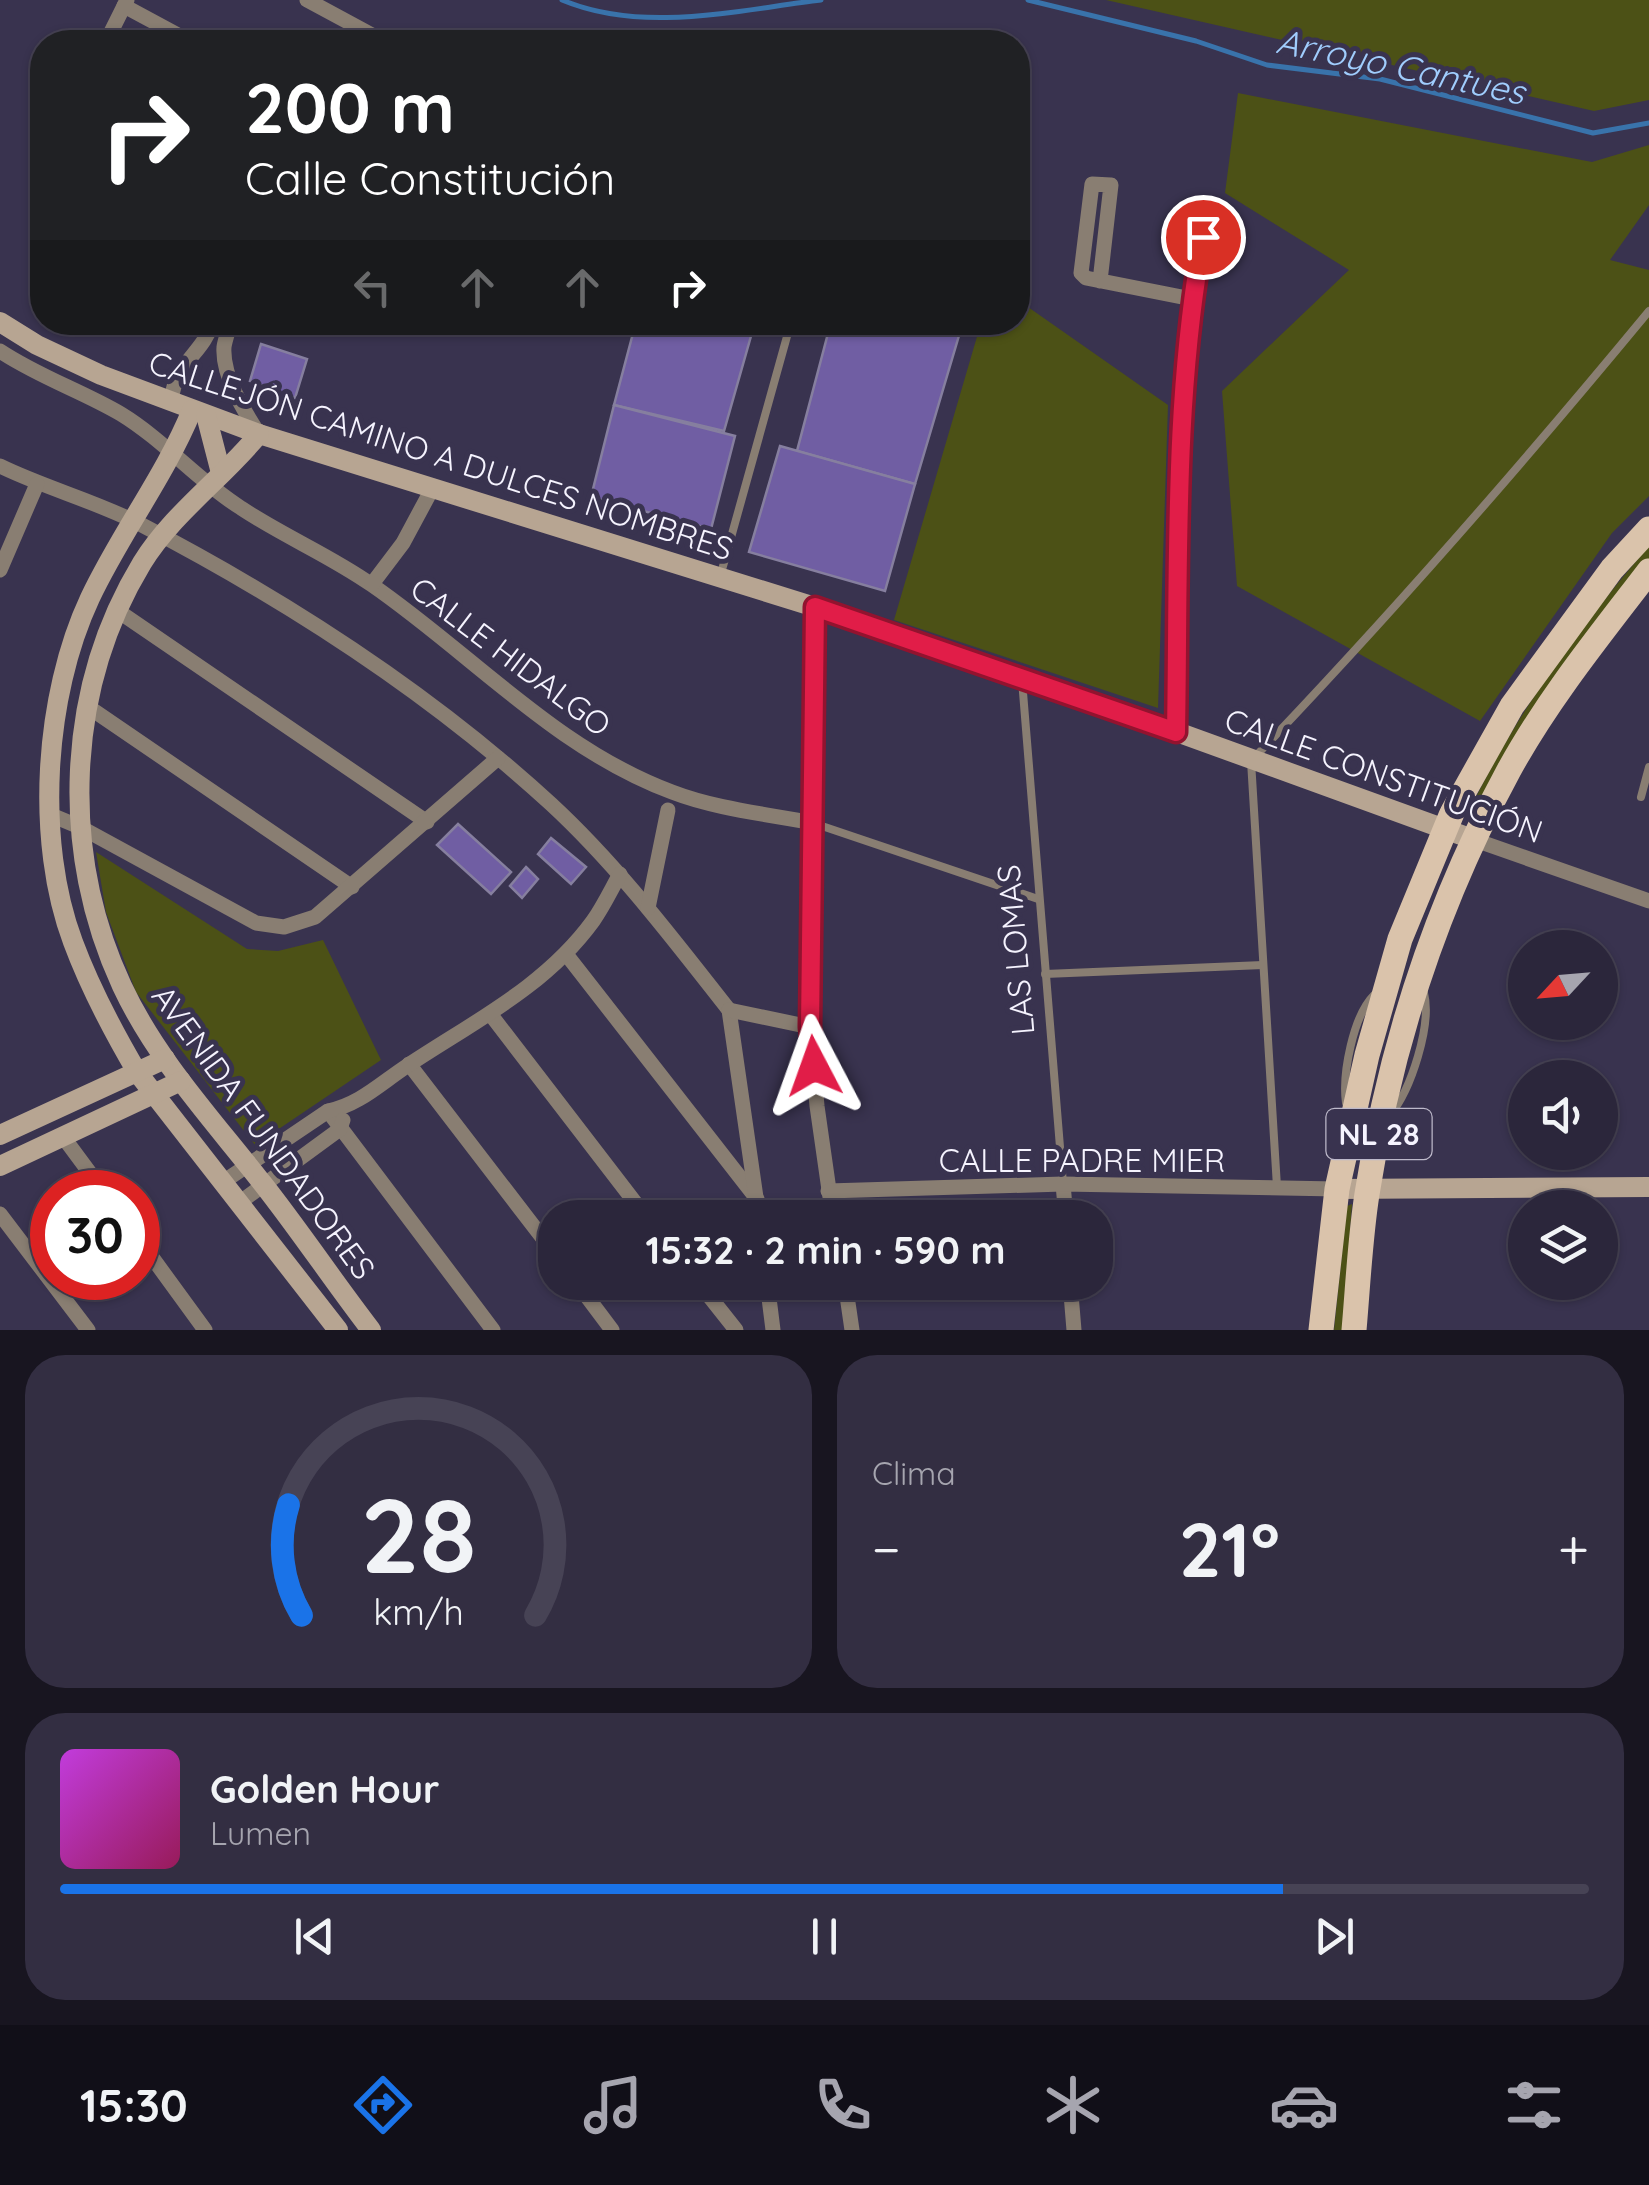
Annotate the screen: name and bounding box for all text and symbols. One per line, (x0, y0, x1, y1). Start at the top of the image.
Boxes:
water label: Arroyo Cantues (1273, 18, 1532, 114)
text: 200 m (245, 63, 455, 151)
icon: right (80, 70, 210, 200)
text: Calle Constitución (245, 150, 615, 206)
pin (1161, 195, 1246, 280)
icon: arrive (1176, 210, 1231, 265)
icon: left (345, 260, 400, 315)
icon: ahead (450, 260, 505, 315)
icon: ahead (555, 260, 610, 315)
icon: right (660, 260, 715, 315)
street label: CALLEJÓN CAMINO A DULCES NOMBRES (144, 342, 738, 568)
street label: CALLE HIDALGO (403, 568, 619, 744)
street label: CALLE CONSTITUCIÓN (1220, 699, 1548, 851)
street label: LAS LOMAS (988, 863, 1042, 1037)
north arrow (1508, 930, 1618, 1040)
map controls (1508, 930, 1618, 1300)
street label: AVENIDA FUNDADORES (144, 977, 384, 1287)
position arrow (762, 1014, 866, 1118)
button: sound (1508, 1060, 1618, 1170)
road number: NL 28 (1326, 1109, 1432, 1159)
street label: CALLE PADRE MIER (939, 1140, 1225, 1180)
speed limit sign: 30 (30, 1170, 160, 1300)
button: layers (1508, 1190, 1618, 1300)
text: 15:32 · 2 min · 590 m (646, 1226, 1005, 1274)
text: Clima (872, 1453, 956, 1493)
text: 28 (360, 1469, 477, 1599)
text: 21° (1179, 1502, 1280, 1596)
text: − (872, 1514, 901, 1583)
text: + (1558, 1514, 1589, 1583)
text: km/h (373, 1589, 464, 1634)
text: Golden Hour (210, 1765, 439, 1813)
text: Lumen (210, 1813, 311, 1853)
icon: previous (287, 1909, 342, 1964)
icon: pause (797, 1909, 852, 1964)
icon: next (1307, 1909, 1362, 1964)
icon: directions (348, 2070, 418, 2140)
icon: music (578, 2070, 648, 2140)
icon: phone (808, 2070, 878, 2140)
icon: climate (1038, 2070, 1108, 2140)
icon: car (1269, 2070, 1339, 2140)
icon: filters (1499, 2070, 1569, 2140)
text: 15:30 (80, 2077, 188, 2133)

